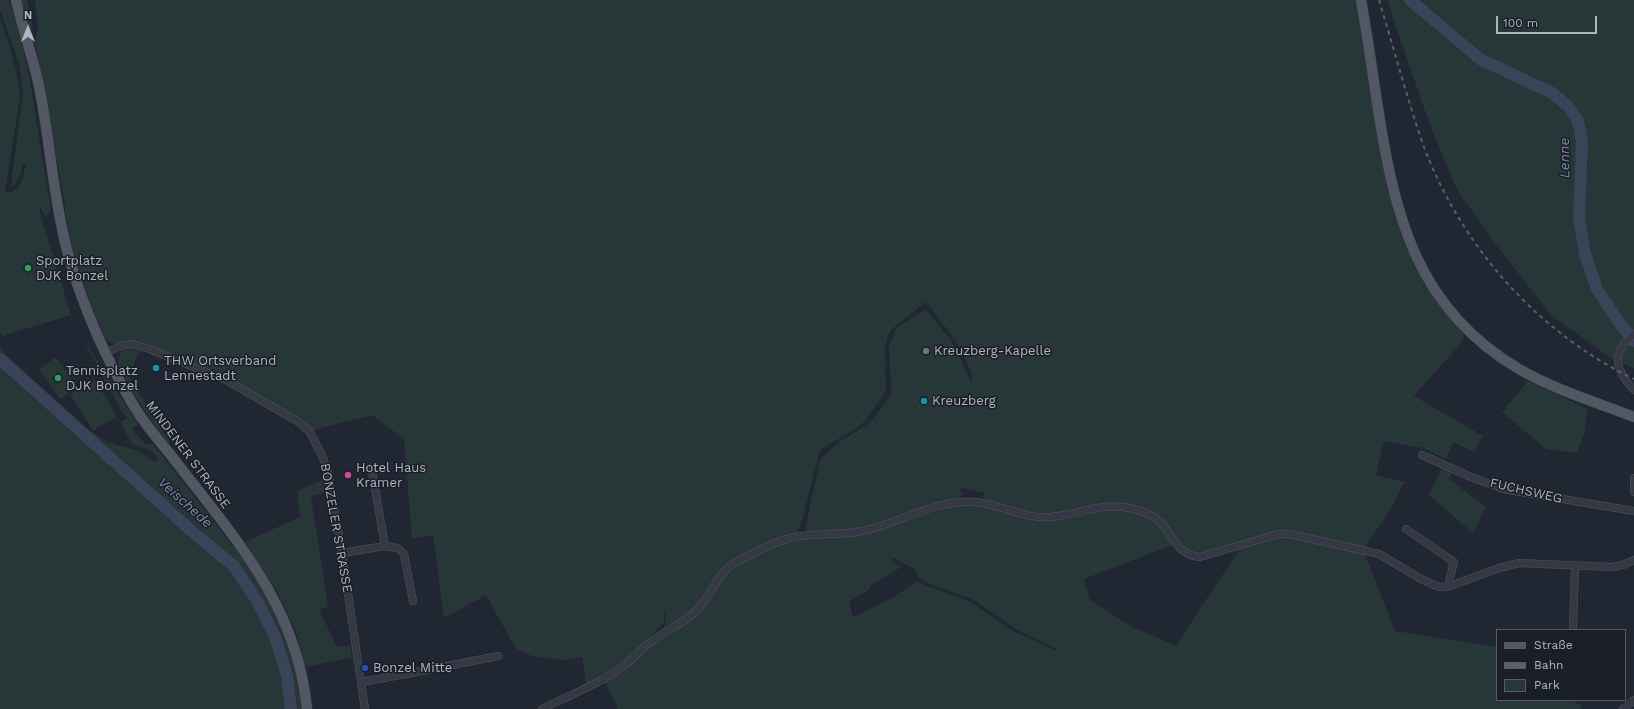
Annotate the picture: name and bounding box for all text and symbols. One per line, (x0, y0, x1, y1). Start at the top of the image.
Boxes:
north arrow (8, 8, 48, 48)
scale bar (1498, 8, 1599, 34)
text: N (24, 9, 32, 22)
text: 100 m (1503, 16, 1538, 30)
water label: Lenne (1556, 138, 1574, 178)
place label: Sportplatz DJK Bonzel (36, 253, 108, 284)
marker: Sportplatz DJK Bonzel (23, 263, 33, 273)
place label: Kreuzberg-Kapelle (934, 343, 1051, 359)
marker: Kreuzberg-Kapelle (921, 346, 931, 356)
place label: THW Ortsverband Lennestadt (164, 353, 276, 384)
place label: Tennisplatz DJK Bonzel (66, 363, 138, 394)
marker: THW Ortsverband Lennestadt (151, 363, 161, 373)
marker: Tennisplatz DJK Bonzel (53, 373, 63, 383)
place label: Kreuzberg (932, 393, 996, 409)
marker: Kreuzberg (919, 396, 929, 406)
street label: MINDENER STRASSE (142, 398, 234, 512)
place label: Hotel Haus Kramer (356, 460, 426, 491)
street label: BONZELER STRASSE (317, 462, 355, 594)
marker: Hotel Haus Kramer (343, 470, 353, 480)
water label: Veischede (154, 474, 216, 532)
street label: FUCHSWEG (1488, 475, 1564, 507)
legend (1496, 629, 1626, 701)
text: Straße (1534, 638, 1573, 652)
text: Bahn (1534, 658, 1563, 672)
place label: Bonzel Mitte (373, 660, 452, 676)
marker: Bonzel Mitte (360, 663, 370, 673)
text: Park (1534, 678, 1560, 692)

